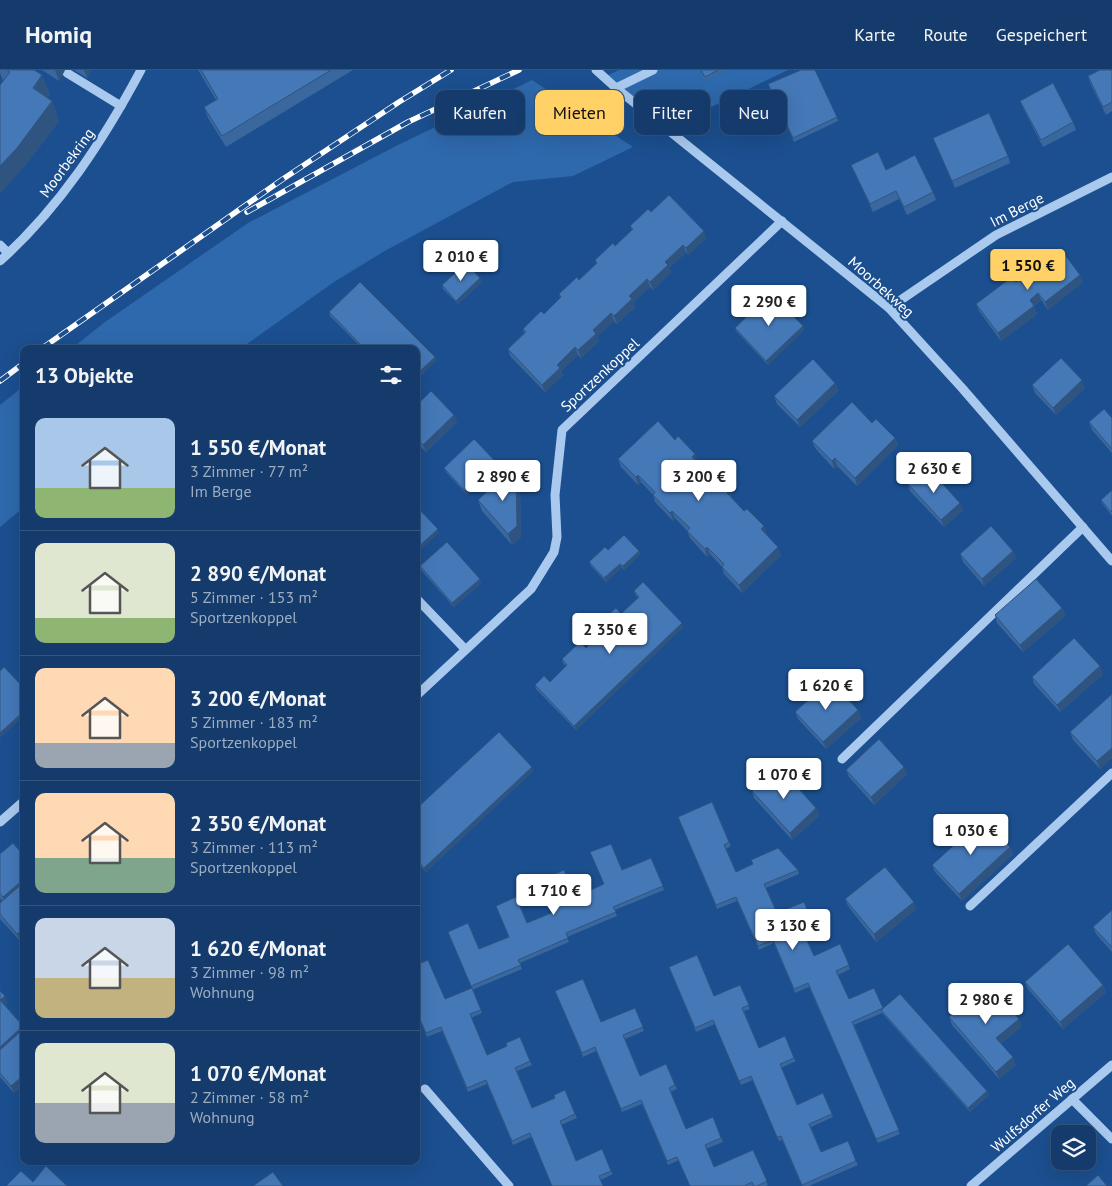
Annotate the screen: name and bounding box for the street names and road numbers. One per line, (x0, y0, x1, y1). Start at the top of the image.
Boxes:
street label: Moorbekring (35, 124, 98, 201)
street label: Im Berge (987, 188, 1047, 231)
street label: Moorbekweg (844, 252, 918, 321)
street label: Sportzenkoppel (556, 333, 643, 416)
street label: Wulfsdorfer Weg (987, 1073, 1079, 1156)

